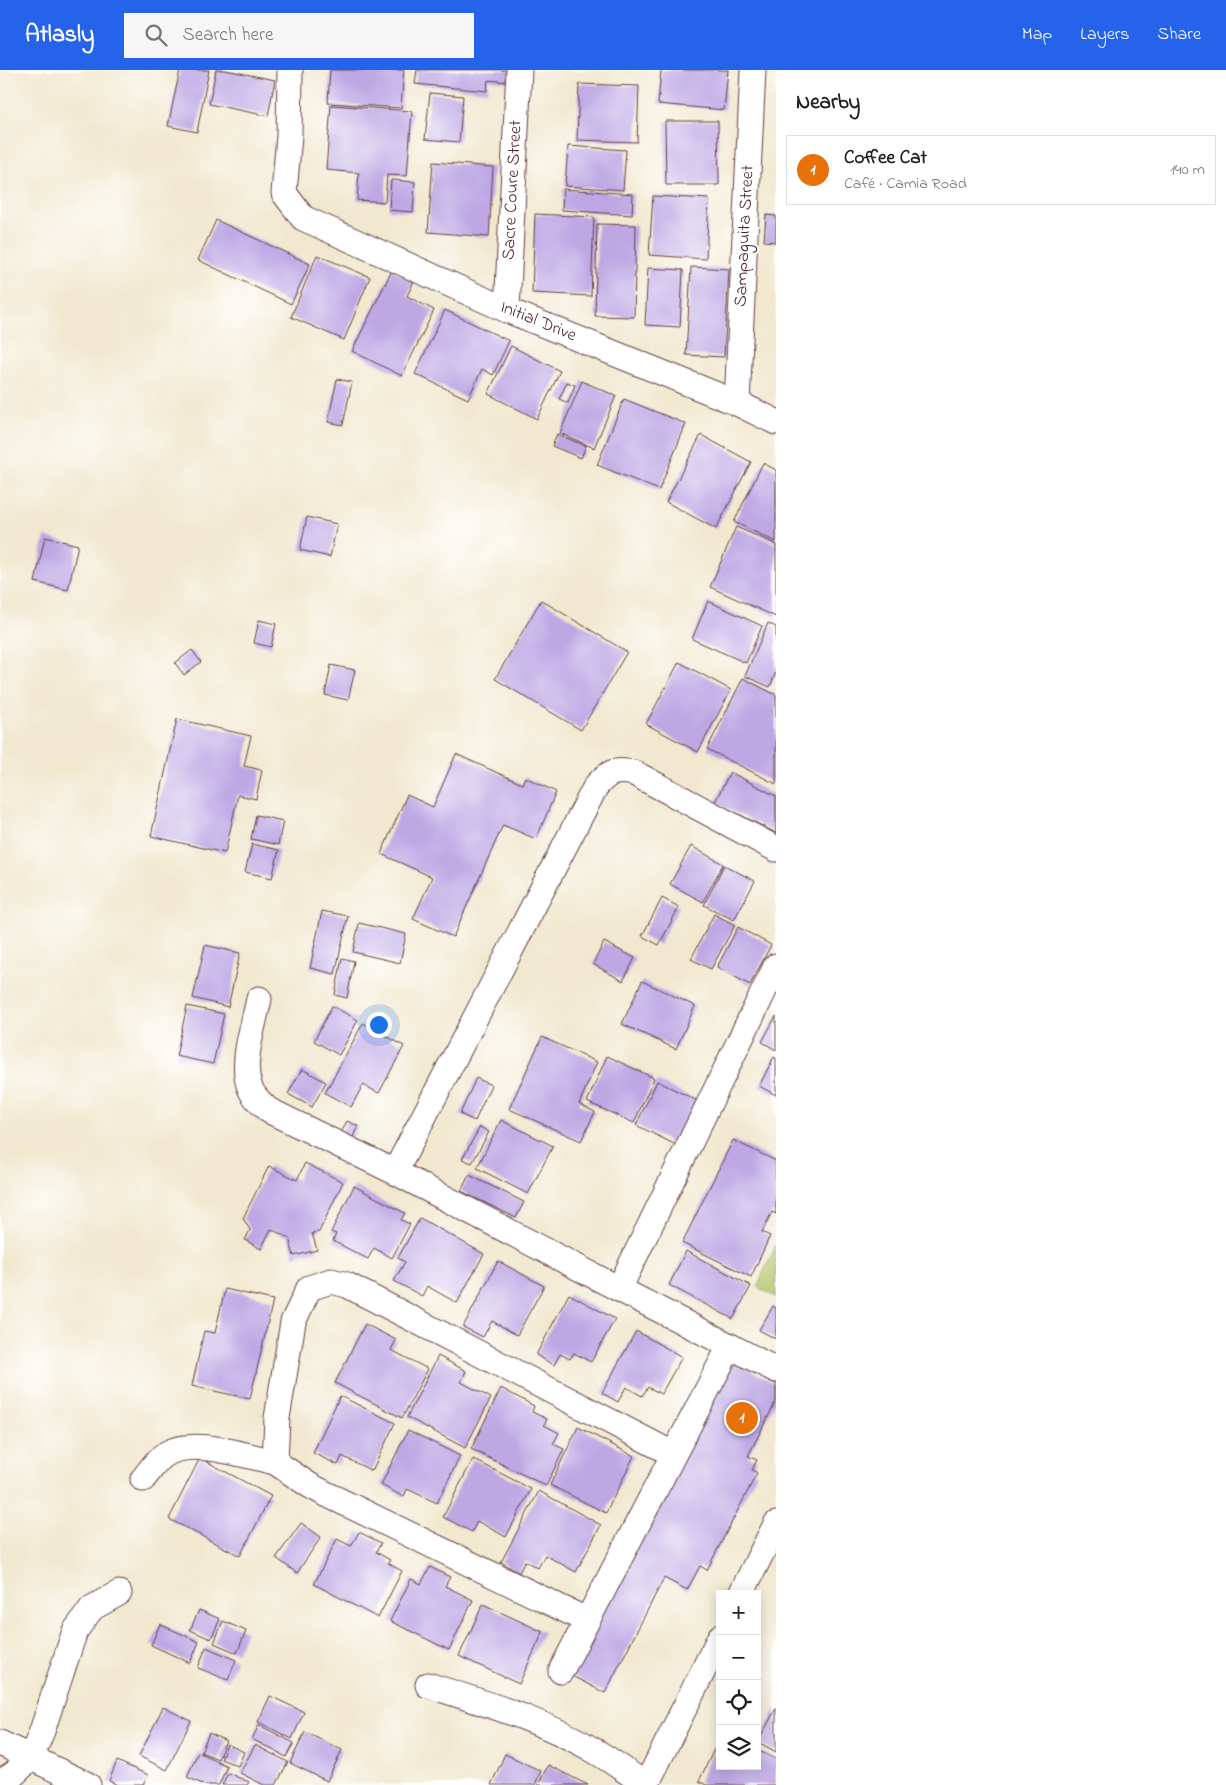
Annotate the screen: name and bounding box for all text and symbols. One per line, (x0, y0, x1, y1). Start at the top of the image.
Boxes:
search box (124, 13, 474, 58)
text: Atlasly (25, 18, 94, 53)
icon: search (142, 21, 170, 49)
text: Search here (182, 22, 273, 49)
text: Map (1022, 22, 1052, 48)
text: Layers (1080, 22, 1130, 48)
text: Share (1158, 22, 1201, 48)
text: Nearby (796, 88, 860, 118)
street label: Sacre Coure Street (496, 119, 530, 261)
text: Coffee Cat (844, 145, 927, 172)
text: 1 (810, 158, 816, 182)
text: 140 m (1170, 158, 1205, 182)
street label: Sampaguita Street (728, 164, 763, 308)
text: Café · Camia Road (844, 172, 967, 196)
street label: Initial Drive (496, 295, 581, 349)
your location (366, 1012, 392, 1038)
pin: 1 (726, 1399, 758, 1437)
map controls (716, 1590, 761, 1770)
button: + (716, 1590, 761, 1635)
button: − (716, 1635, 761, 1680)
button: locate (716, 1680, 761, 1725)
button: layers (716, 1725, 761, 1770)

